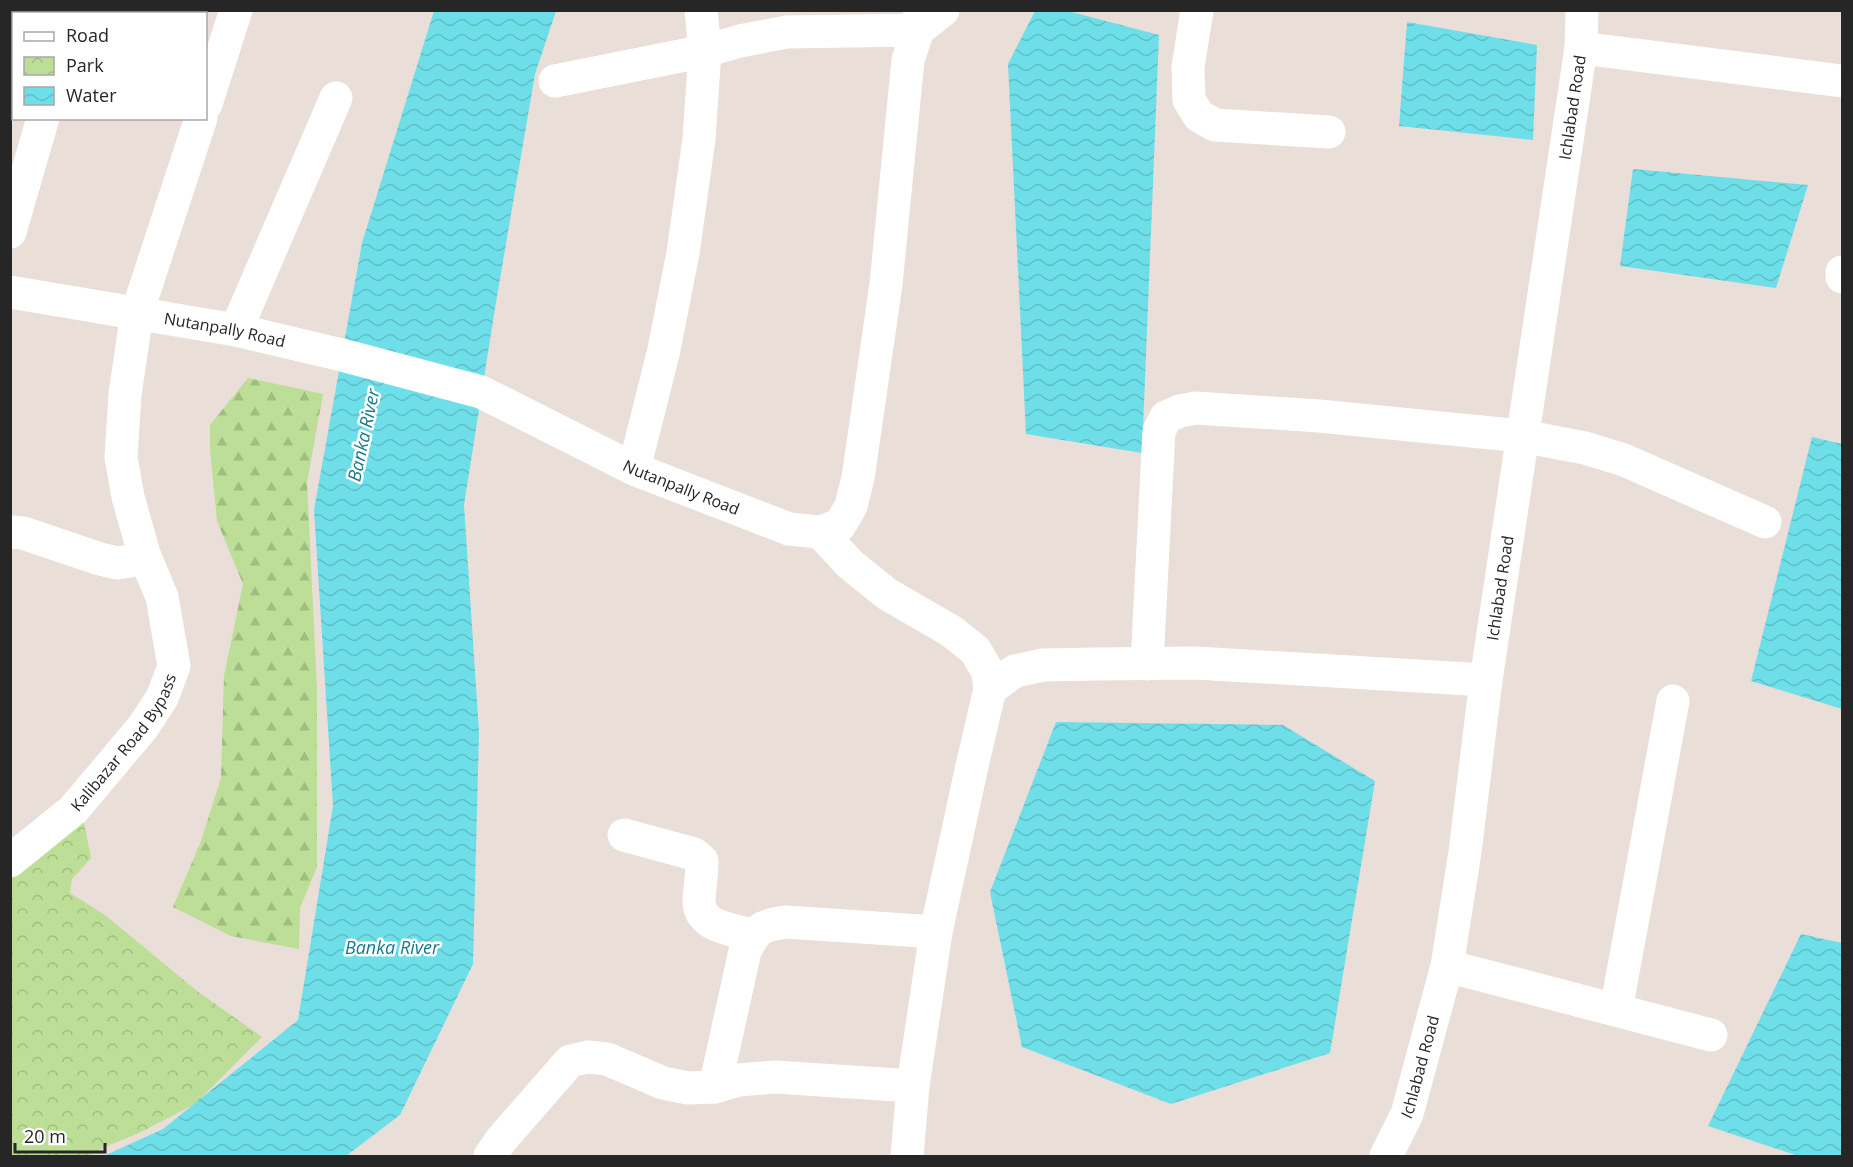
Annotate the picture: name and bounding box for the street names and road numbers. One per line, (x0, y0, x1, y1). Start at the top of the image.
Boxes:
street label: Ichlabad Road (1553, 53, 1591, 161)
street label: Nutanpally Road (162, 307, 288, 352)
street label: Nutanpally Road (619, 454, 743, 520)
street label: Ichlabad Road (1481, 534, 1519, 642)
street label: Kalibazar Road Bypass (65, 670, 181, 816)
street label: Ichlabad Road (1395, 1013, 1444, 1122)

